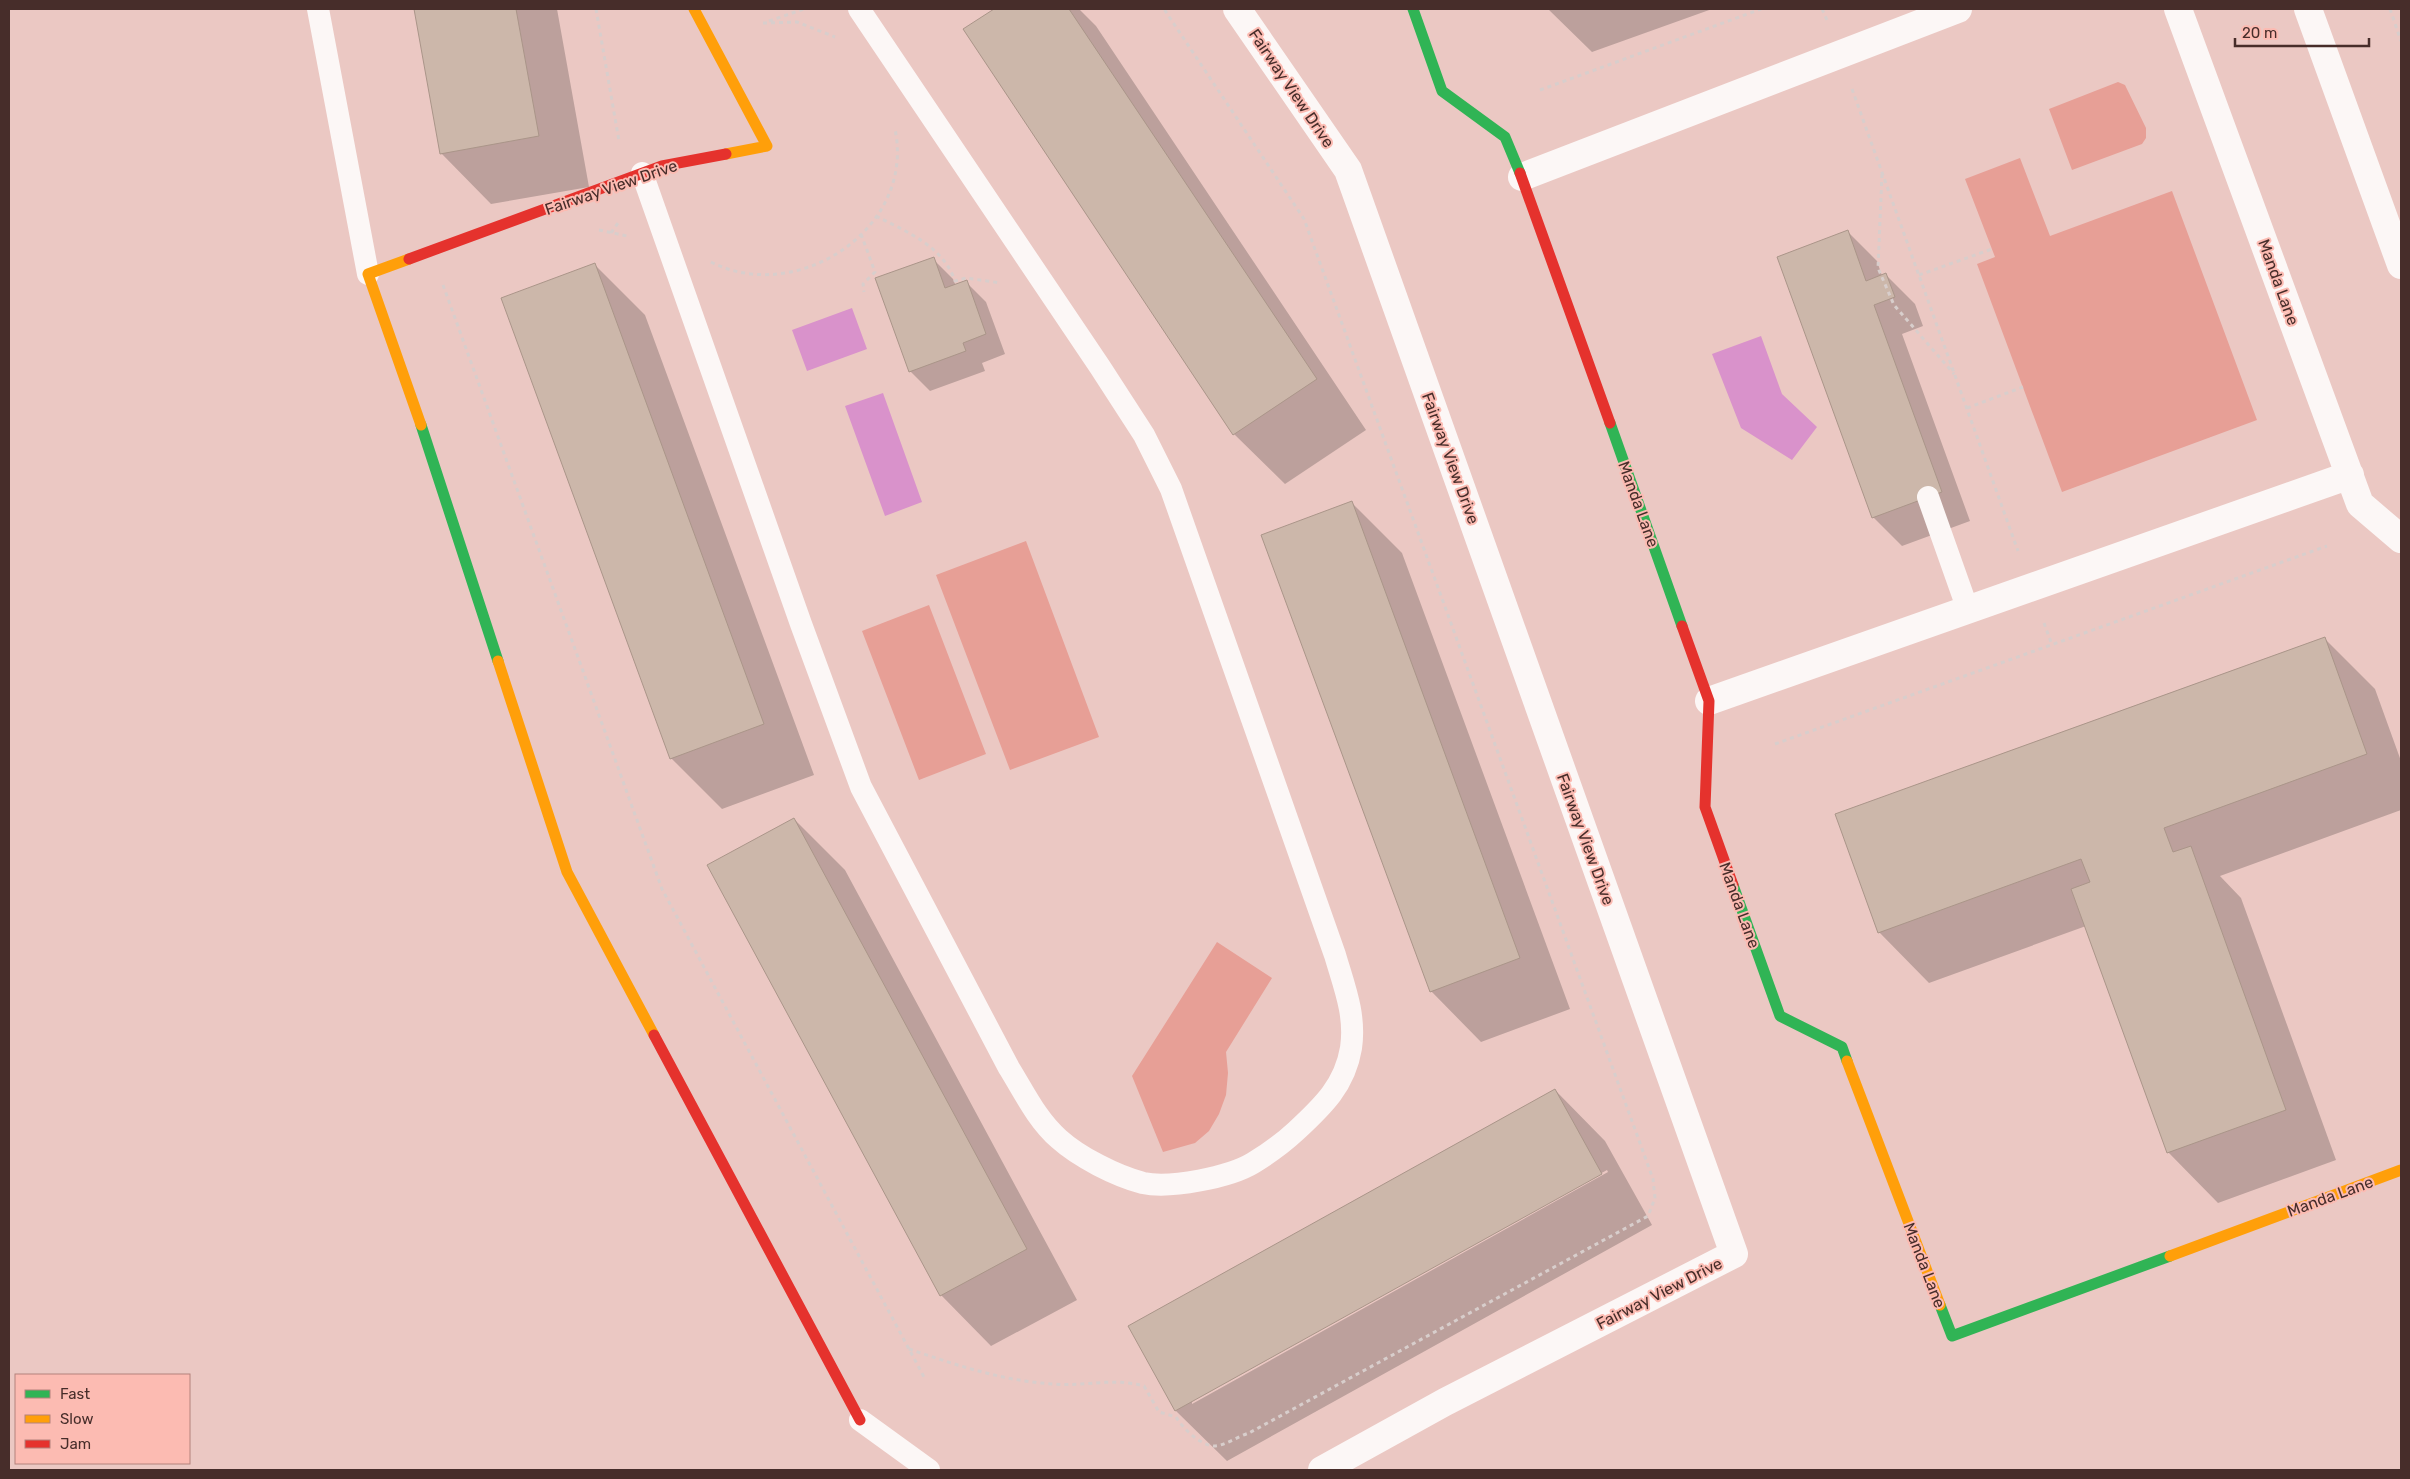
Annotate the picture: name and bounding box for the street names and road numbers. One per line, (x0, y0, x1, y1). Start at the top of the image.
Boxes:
street label: Fairway View Drive (1245, 25, 1338, 151)
street label: Fairway View Drive (542, 156, 680, 219)
street label: Manda Lane (2254, 237, 2303, 328)
street label: Fairway View Drive (1418, 390, 1483, 527)
street label: Manda Lane (1614, 459, 1663, 550)
street label: Fairway View Drive (1553, 771, 1618, 908)
street label: Manda Lane (1715, 860, 1764, 951)
street label: Manda Lane (2285, 1172, 2376, 1221)
street label: Manda Lane (1900, 1220, 1950, 1311)
street label: Fairway View Drive (1593, 1253, 1725, 1333)

